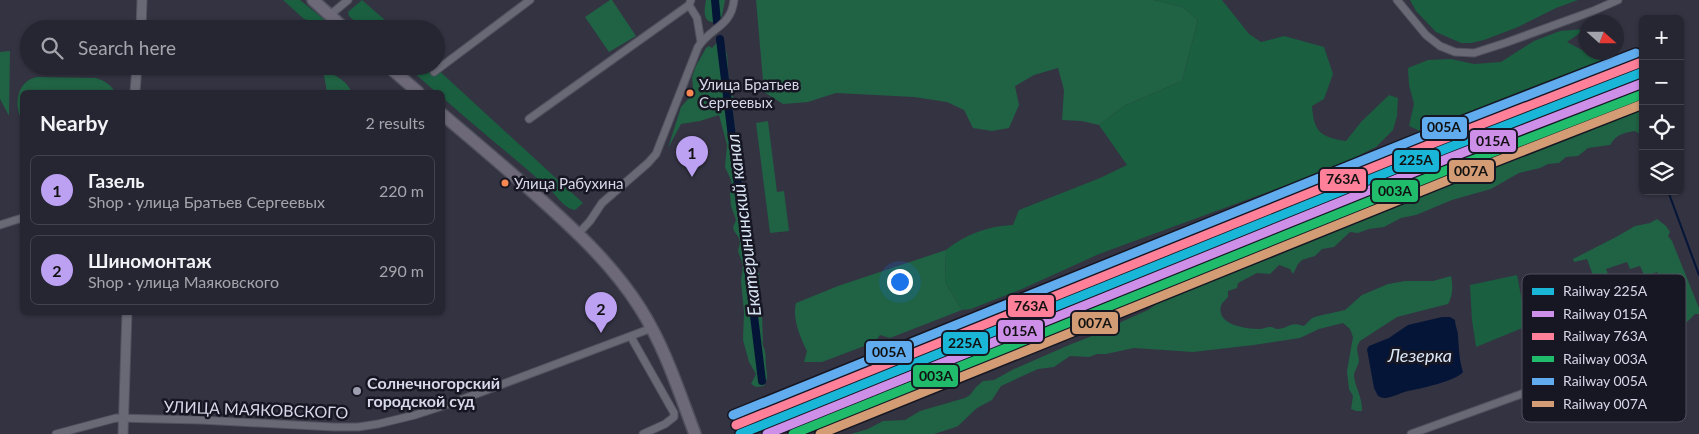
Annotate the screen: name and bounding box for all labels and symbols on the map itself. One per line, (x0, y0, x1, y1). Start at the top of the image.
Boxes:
north arrow (1579, 15, 1624, 60)
place label: Улица Братьев Сергеевых (699, 75, 799, 111)
marker: Улица Братьев Сергеевых (685, 88, 695, 98)
line badge: 005А (1421, 116, 1468, 140)
text: 005А (1427, 118, 1461, 135)
line badge: 015А (1469, 129, 1517, 153)
text: 015А (1476, 132, 1510, 149)
water label: Екатерининский канал (721, 133, 765, 317)
pin: 1 (676, 136, 708, 177)
line badge: 225А (1393, 149, 1440, 173)
text: 225А (1399, 151, 1433, 168)
line badge: 007А (1448, 159, 1495, 183)
text: 007А (1454, 162, 1488, 179)
line badge: 763А (1319, 168, 1367, 192)
text: 763А (1326, 170, 1360, 187)
place label: Улица Рабухина (514, 174, 624, 192)
marker: Улица Рабухина (500, 178, 510, 188)
line badge: 003А (1371, 179, 1419, 203)
text: 003А (1378, 182, 1412, 199)
your location (887, 269, 913, 295)
legend (1522, 274, 1686, 422)
text: Railway 225А (1563, 282, 1648, 299)
pin: 2 (585, 292, 617, 333)
line badge: 763А (1007, 294, 1055, 318)
text: 763А (1014, 297, 1048, 314)
text: Railway 015А (1563, 305, 1648, 322)
line badge: 007А (1071, 311, 1119, 335)
text: 007А (1078, 314, 1112, 331)
line badge: 015А (997, 319, 1044, 343)
text: 015А (1003, 322, 1037, 339)
text: Railway 763А (1563, 327, 1648, 344)
line badge: 225А (942, 331, 989, 355)
text: 225А (948, 334, 982, 351)
line badge: 005А (865, 340, 913, 364)
text: 005А (872, 343, 906, 360)
water label: Лезерка (1387, 344, 1452, 366)
text: Railway 003А (1563, 350, 1648, 367)
line badge: 003А (912, 364, 959, 388)
text: 003А (919, 367, 953, 384)
text: Railway 005А (1563, 372, 1648, 389)
place label: Солнечногорский городской суд (367, 373, 500, 410)
marker: Солнечногорский городской суд (351, 385, 363, 397)
text: Railway 007А (1563, 395, 1648, 412)
street label: УЛИЦА МАЯКОВСКОГО (163, 396, 349, 422)

